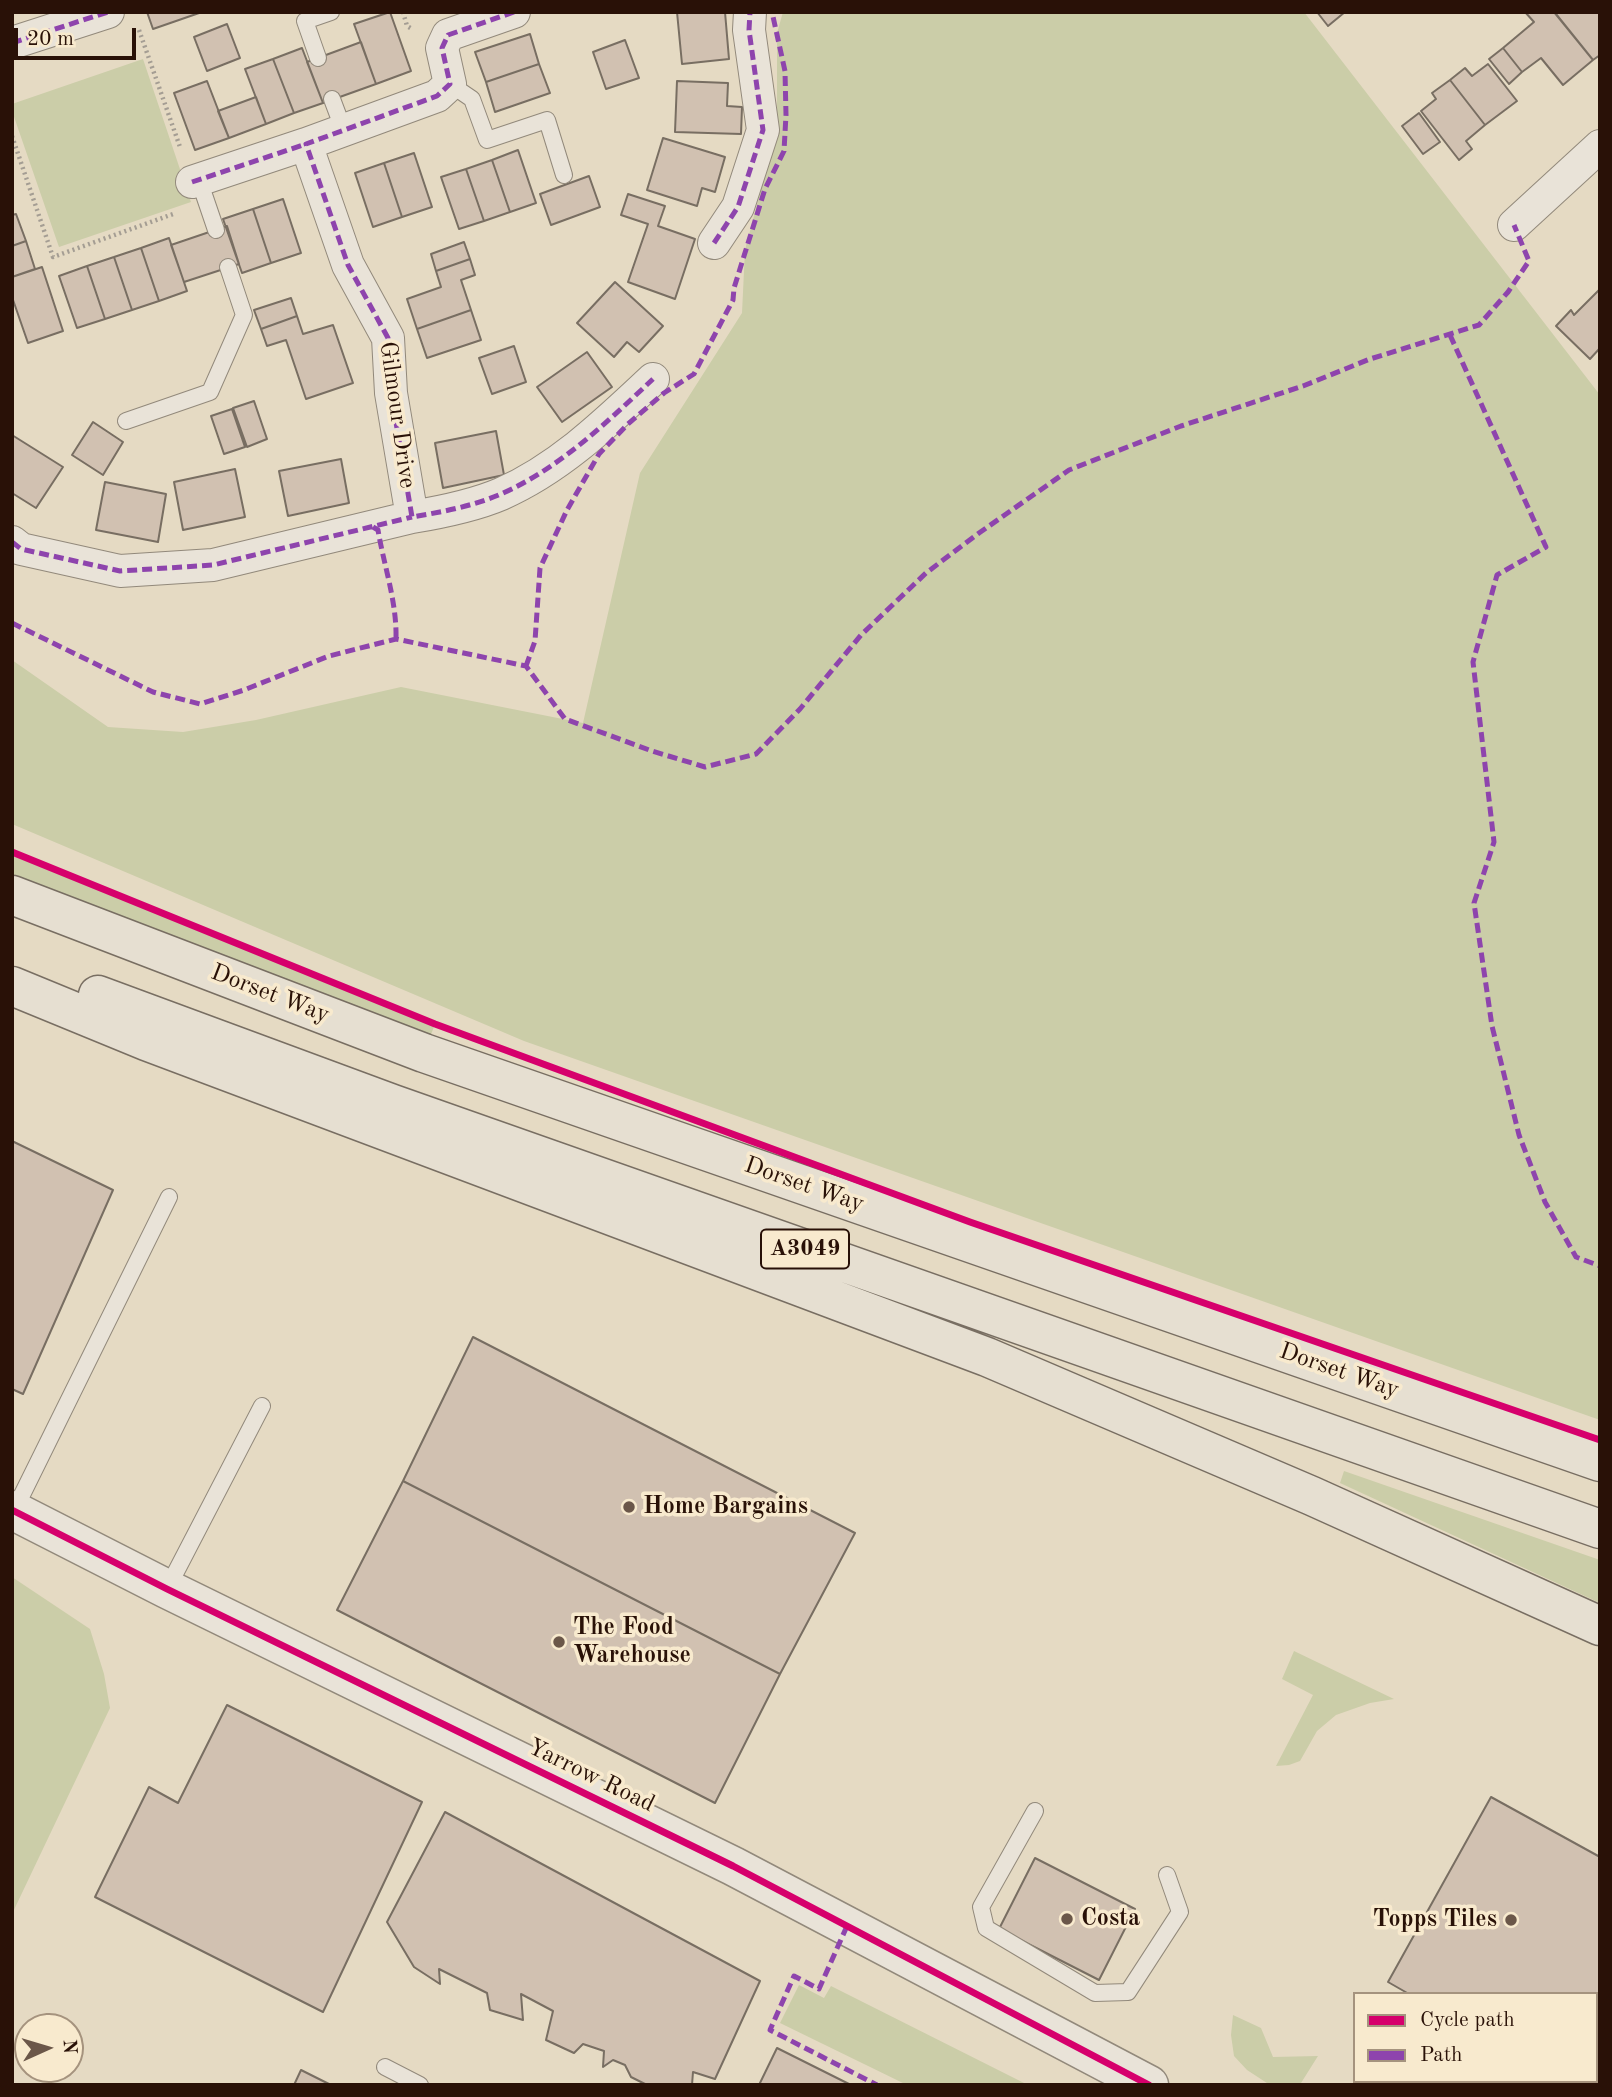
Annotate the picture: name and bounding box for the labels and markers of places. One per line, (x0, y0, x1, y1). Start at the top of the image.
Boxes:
place label: Home Bargains (643, 1493, 808, 1521)
marker: Home Bargains (621, 1499, 637, 1515)
place label: The Food Warehouse (573, 1614, 691, 1670)
marker: The Food Warehouse (551, 1634, 567, 1650)
place label: Costa (1081, 1905, 1140, 1933)
place label: Topps Tiles (1373, 1906, 1497, 1934)
marker: Costa (1059, 1911, 1075, 1927)
marker: Topps Tiles (1503, 1912, 1519, 1928)

